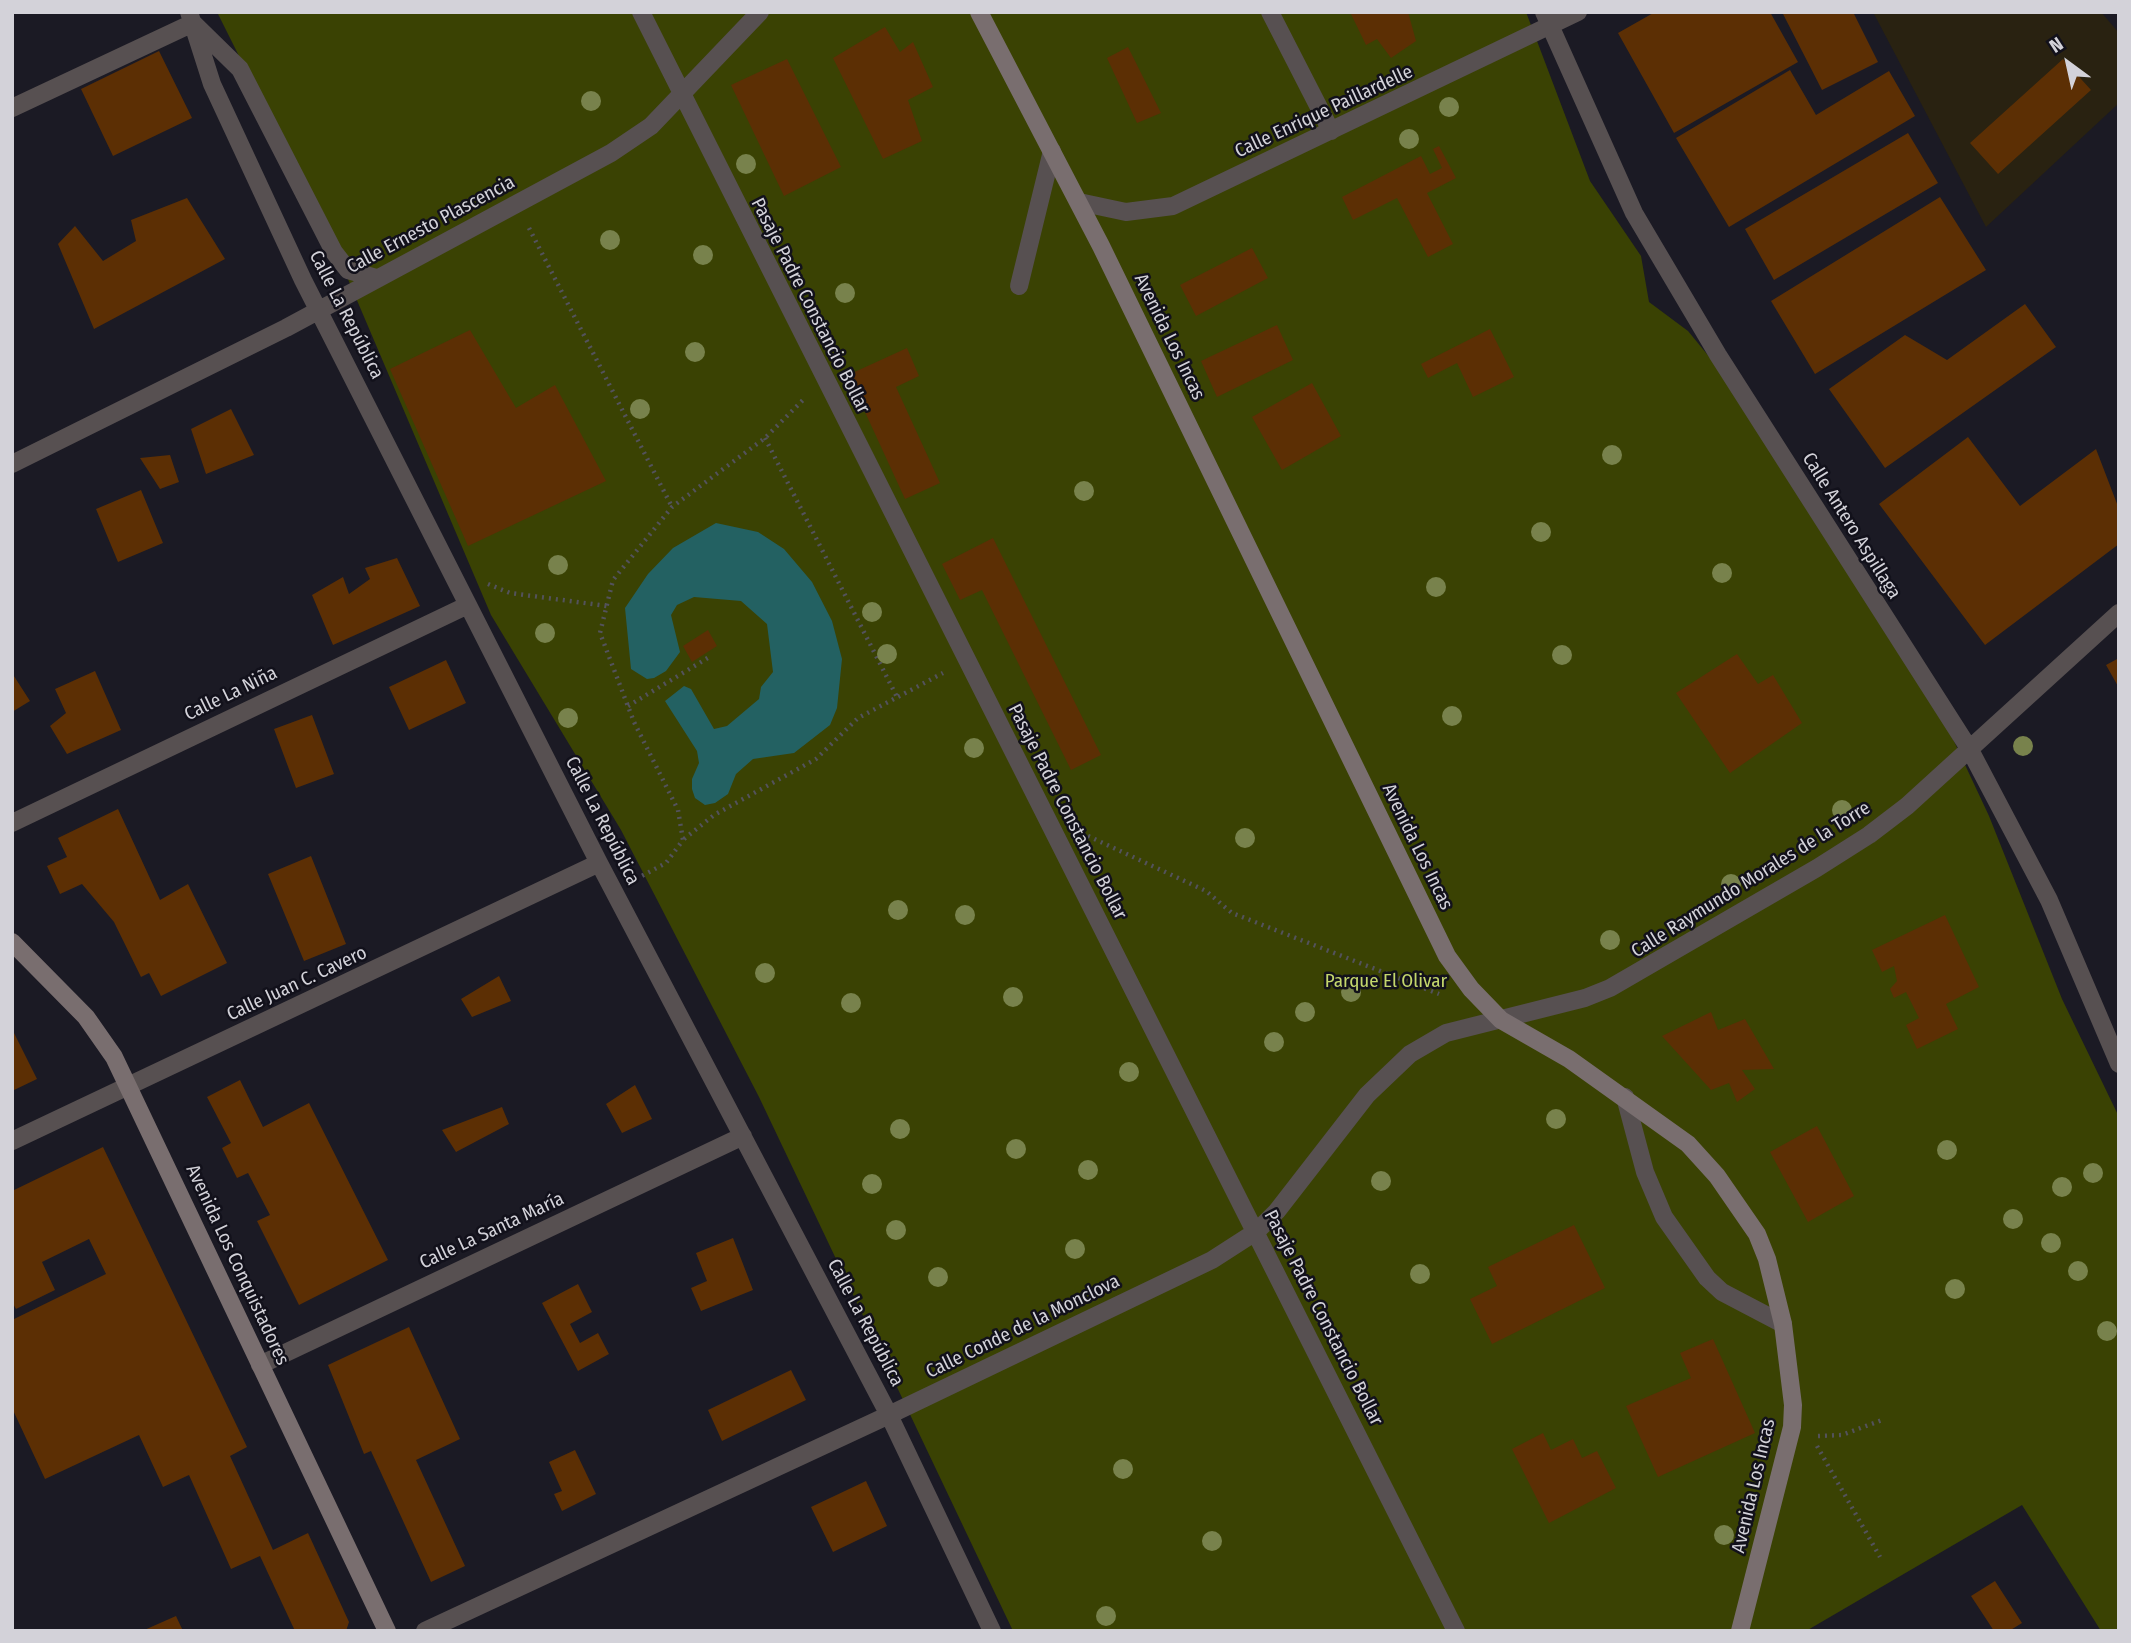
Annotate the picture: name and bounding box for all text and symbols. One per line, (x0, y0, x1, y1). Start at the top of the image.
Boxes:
north arrow (2033, 28, 2103, 98)
text: N (2045, 32, 2067, 58)
street label: Calle Enrique Paillardelle (1231, 61, 1417, 163)
street label: Calle Ernesto Plascencia (343, 171, 519, 279)
street label: Pasaje Padre Constancio Bollar (746, 194, 874, 418)
street label: Calle La República (304, 247, 388, 383)
street label: Avenida Los Incas (1129, 270, 1209, 404)
street label: Calle Antero Aspillaga (1797, 449, 1905, 603)
street label: Calle La Niña (181, 662, 281, 726)
street label: Pasaje Padre Constancio Bollar (1003, 700, 1131, 924)
street label: Calle La República (560, 753, 644, 889)
street label: Avenida Los Incas (1377, 780, 1457, 914)
street label: Calle Raymundo Morales de la Torre (1627, 797, 1875, 963)
street label: Calle Juan C. Cavero (223, 942, 371, 1026)
park label: Parque El Olivar (1325, 971, 1447, 993)
street label: Avenida Los Conquistadores (180, 1161, 294, 1369)
street label: Calle La Santa María (416, 1188, 568, 1274)
street label: Pasaje Padre Constancio Bollar (1259, 1206, 1387, 1430)
street label: Calle La República (822, 1255, 908, 1391)
street label: Calle Conde de la Monclova (923, 1270, 1123, 1384)
street label: Avenida Los Incas (1727, 1417, 1781, 1555)

